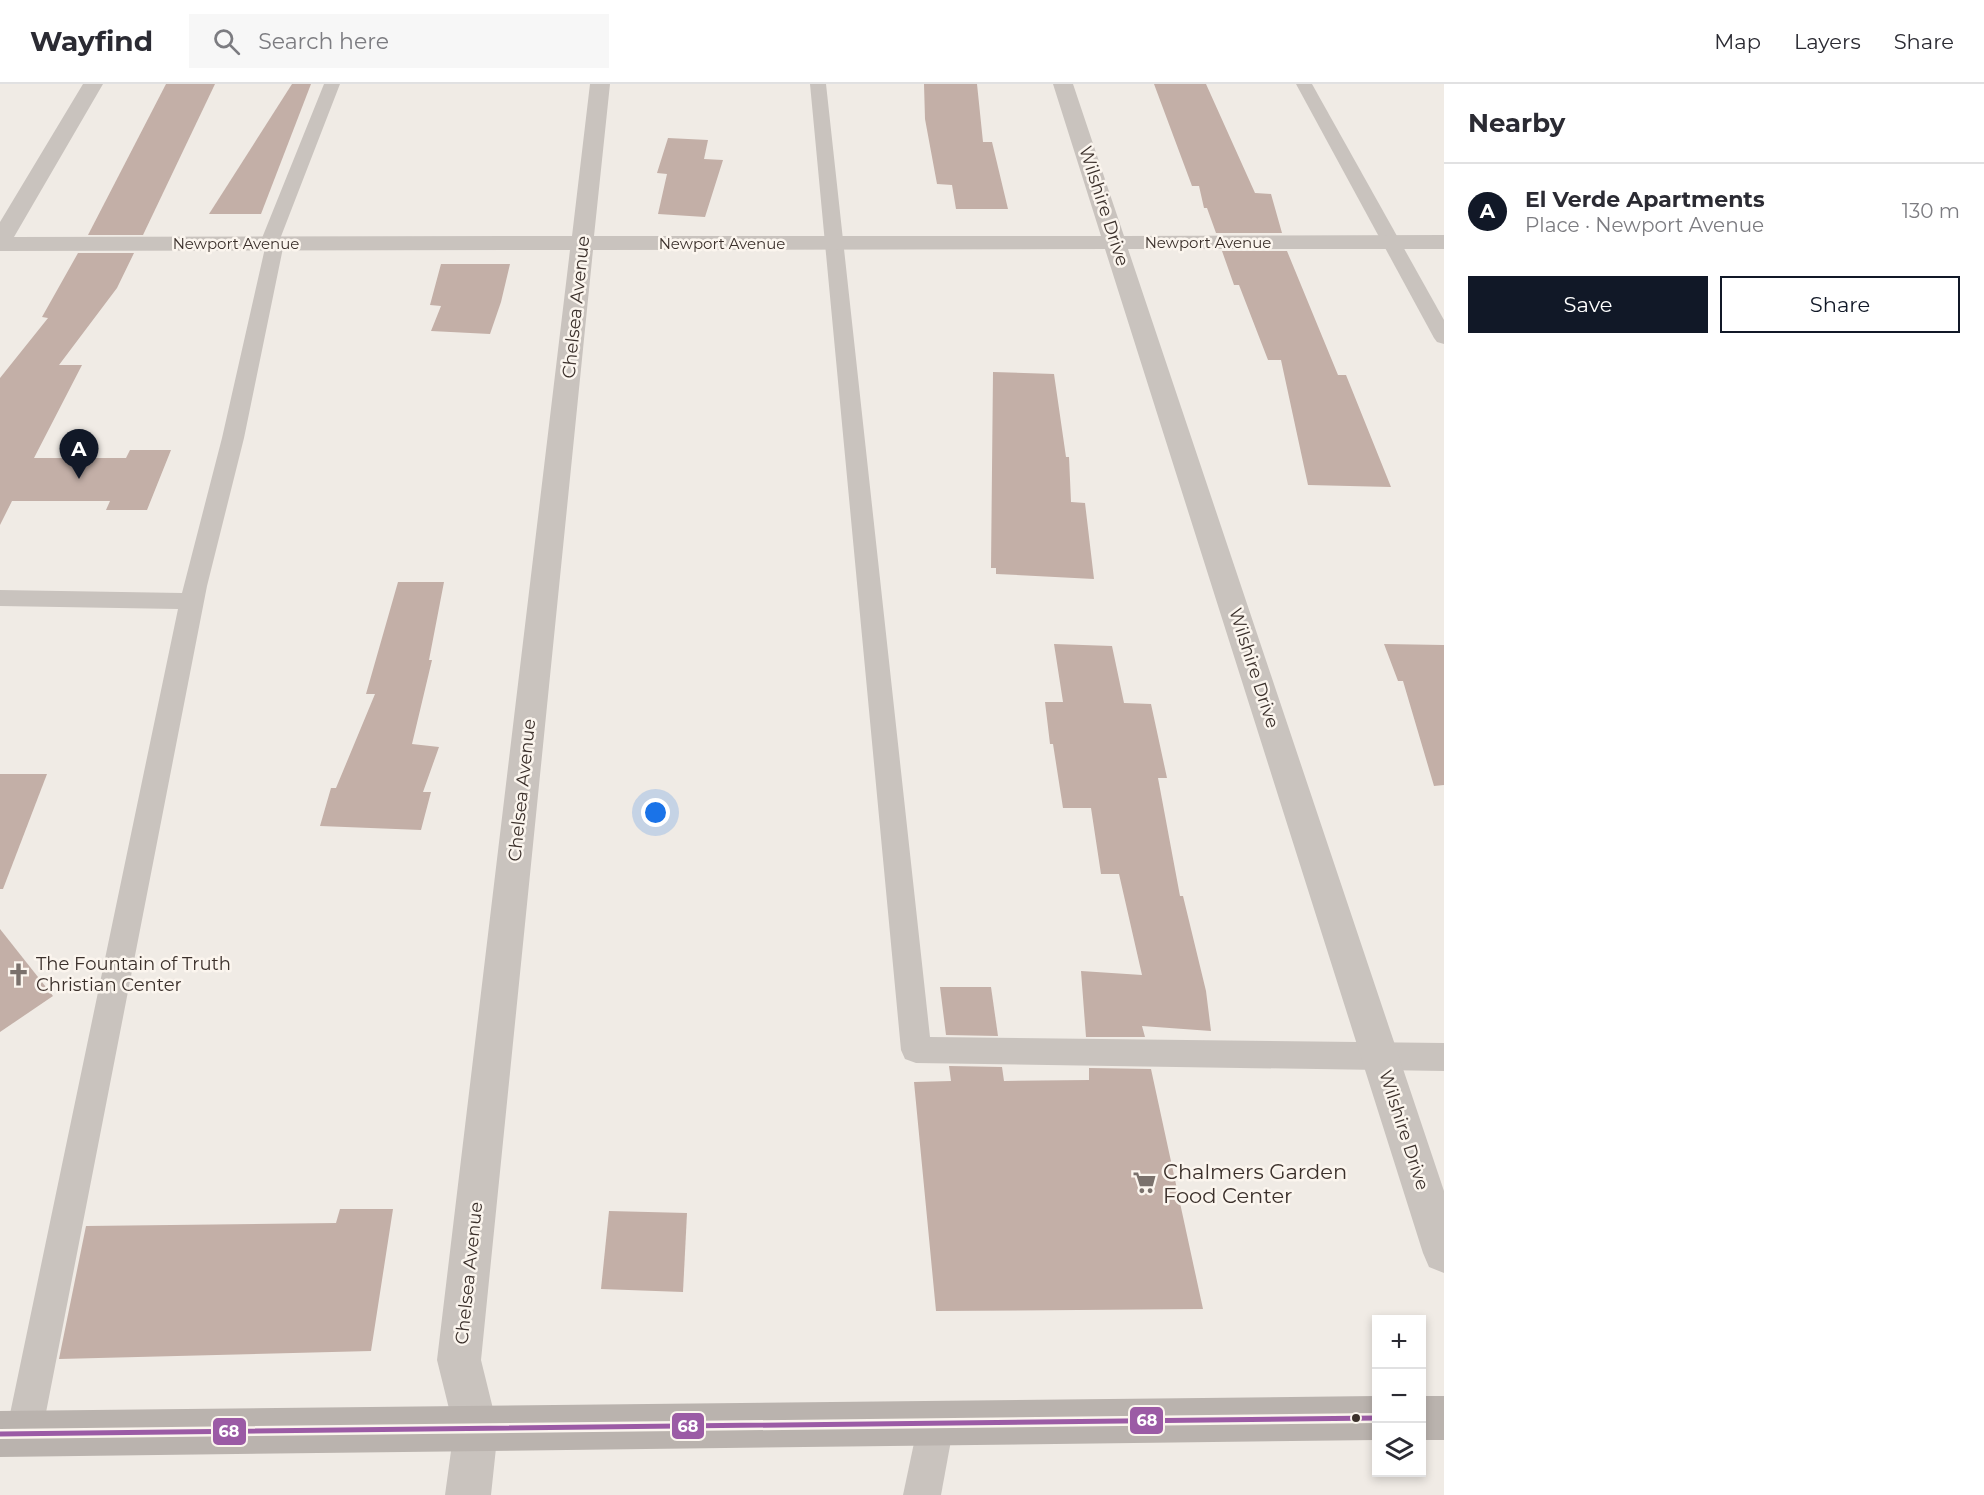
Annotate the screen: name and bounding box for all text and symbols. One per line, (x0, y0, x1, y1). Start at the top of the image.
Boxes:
search box (189, 14, 609, 68)
text: Wayfind (30, 24, 153, 58)
icon: search (210, 25, 243, 58)
text: Search here (258, 28, 389, 55)
text: Map (1714, 29, 1761, 54)
text: Layers (1794, 29, 1861, 54)
text: Share (1894, 29, 1954, 54)
text: Nearby (1468, 107, 1565, 139)
street label: Wilshire Drive (1074, 143, 1134, 269)
text: El Verde Apartments (1525, 186, 1765, 213)
text: A (1480, 199, 1495, 223)
text: 130 m (1902, 199, 1960, 223)
text: Place · Newport Avenue (1525, 213, 1764, 237)
street label: Newport Avenue (1145, 233, 1271, 252)
street label: Newport Avenue (173, 234, 299, 253)
street label: Chelsea Avenue (558, 234, 594, 379)
street label: Newport Avenue (659, 234, 785, 253)
button: Save (1468, 276, 1708, 333)
button: Share (1720, 276, 1960, 333)
pin: A (60, 430, 98, 479)
street label: Wilshire Drive (1224, 605, 1284, 731)
street label: Chelsea Avenue (504, 717, 540, 862)
your location (641, 798, 670, 827)
place label: The Fountain of Truth Christian Center (36, 953, 231, 996)
church icon: The Fountain of Truth Christian Center (5, 961, 31, 987)
street label: Wilshire Drive (1374, 1067, 1434, 1193)
place label: Chalmers Garden Food Center (1163, 1159, 1347, 1208)
supermarket icon: Chalmers Garden Food Center (1132, 1170, 1158, 1196)
street label: Chelsea Avenue (451, 1200, 487, 1345)
map controls (1372, 1315, 1426, 1477)
button: + (1372, 1315, 1426, 1369)
button: − (1372, 1369, 1426, 1423)
line badge: 68 (1129, 1406, 1164, 1435)
text: 68 (1137, 1411, 1157, 1430)
line badge: 68 (671, 1412, 705, 1440)
unlabelled marker (1350, 1412, 1362, 1424)
line badge: 68 (212, 1417, 247, 1446)
text: 68 (678, 1417, 698, 1436)
text: 68 (219, 1422, 239, 1441)
button: layers (1372, 1423, 1426, 1477)

